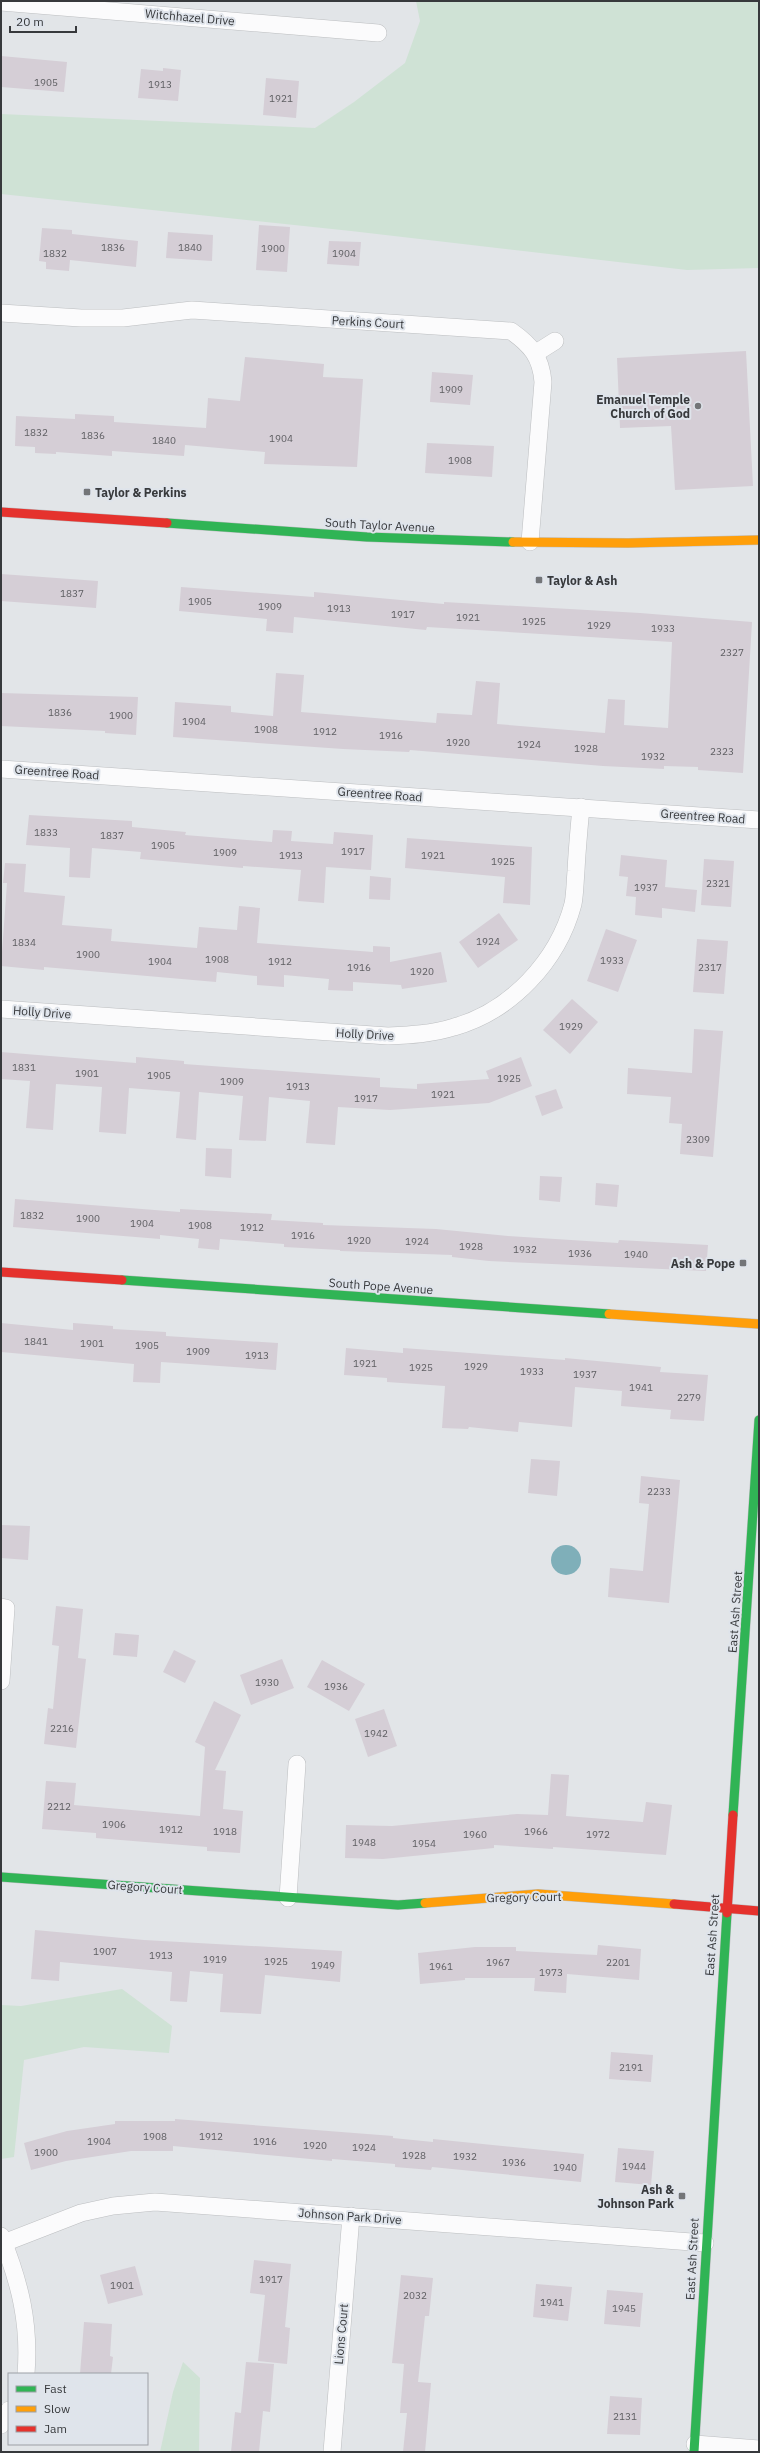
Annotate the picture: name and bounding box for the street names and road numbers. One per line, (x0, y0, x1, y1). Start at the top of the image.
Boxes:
street label: Witchhazel Drive (145, 6, 236, 28)
street label: Perkins Court (331, 313, 405, 331)
street label: South Taylor Avenue (325, 515, 436, 535)
street label: Greentree Road (14, 762, 100, 782)
street label: Greentree Road (337, 784, 423, 804)
street label: Greentree Road (660, 806, 746, 826)
street label: Holly Drive (12, 1002, 72, 1022)
street label: Holly Drive (336, 1025, 395, 1043)
street label: South Pope Avenue (328, 1275, 434, 1297)
street label: East Ash Street (725, 1570, 745, 1654)
street label: Gregory Court (107, 1877, 183, 1897)
street label: Gregory Court (486, 1889, 562, 1905)
street label: East Ash Street (702, 1893, 722, 1977)
street label: Johnson Park Drive (298, 2205, 403, 2227)
street label: East Ash Street (682, 2218, 702, 2300)
street label: Lions Court (331, 2303, 351, 2365)

